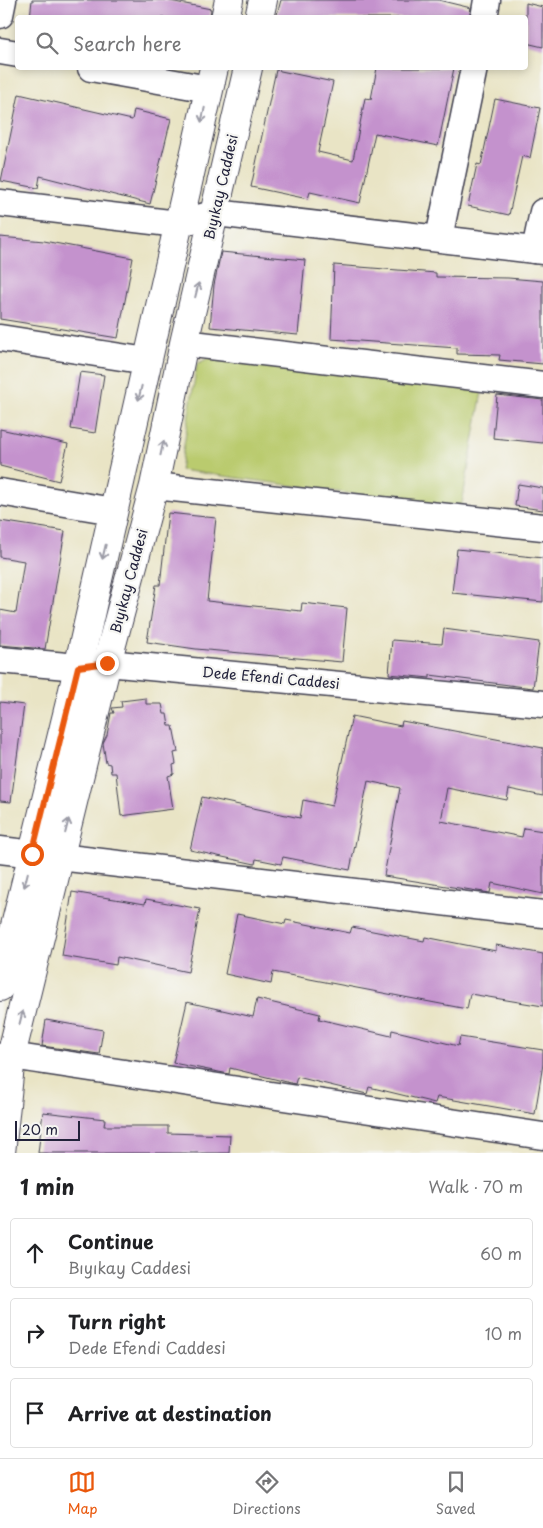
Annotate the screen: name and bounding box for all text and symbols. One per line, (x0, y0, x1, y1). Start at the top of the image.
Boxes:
search box (15, 15, 528, 70)
icon: search (33, 29, 61, 57)
text: Search here (73, 29, 182, 57)
one-way arrow (198, 107, 207, 123)
street label: Bıyıkay Caddesi (198, 132, 243, 242)
one-way arrow (193, 282, 202, 298)
one-way arrow (135, 385, 144, 401)
one-way arrow (158, 441, 167, 457)
street label: Bıyıkay Caddesi (104, 526, 153, 636)
one-way arrow (99, 543, 108, 559)
route end (96, 652, 119, 675)
street label: Dede Efendi Caddesi (201, 661, 341, 694)
one-way arrow (63, 819, 72, 835)
route start (21, 843, 44, 866)
one-way arrow (21, 871, 30, 887)
one-way arrow (16, 1011, 26, 1027)
scale bar (15, 1118, 80, 1141)
text: 20 m (22, 1119, 58, 1140)
text: 1 min (20, 1170, 74, 1202)
text: Walk · 70 m (428, 1174, 523, 1198)
text: Continue (68, 1227, 154, 1255)
icon: ahead (21, 1239, 49, 1267)
text: 60 m (480, 1241, 522, 1265)
text: Bıyıkay Caddesi (68, 1255, 191, 1279)
text: Turn right (68, 1307, 166, 1335)
icon: right (21, 1319, 49, 1347)
text: 10 m (485, 1321, 522, 1345)
text: Dede Efendi Caddesi (68, 1335, 226, 1359)
icon: arrive (21, 1399, 49, 1427)
text: Arrive at destination (68, 1399, 272, 1427)
tab: Map (68, 1468, 97, 1519)
tab: Directions (233, 1468, 301, 1519)
tab: Saved (436, 1468, 475, 1519)

